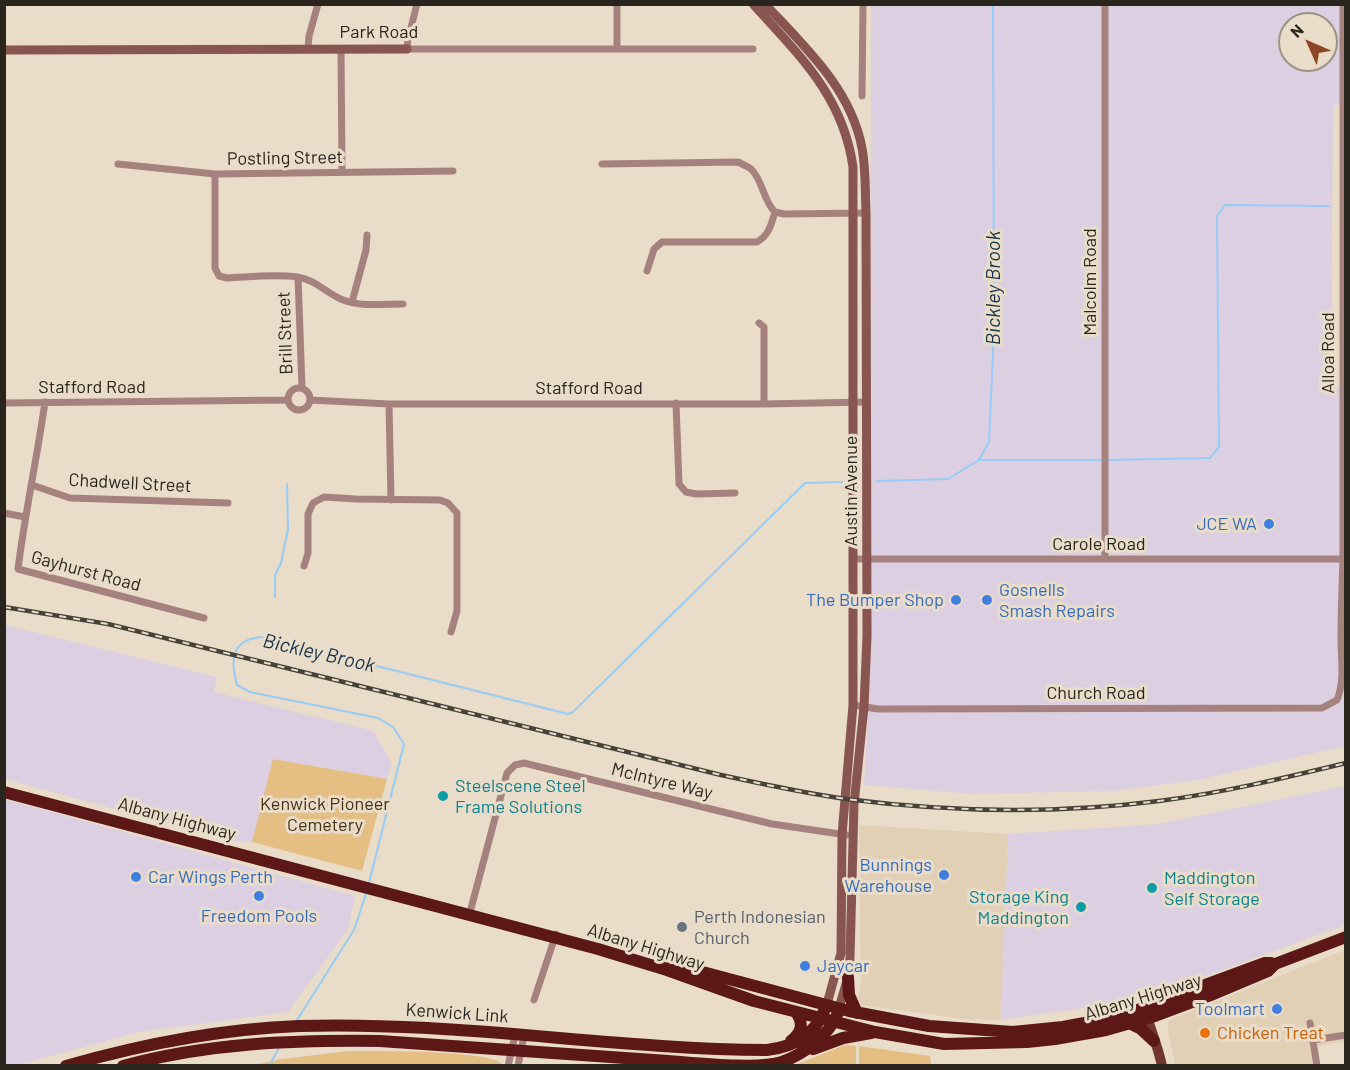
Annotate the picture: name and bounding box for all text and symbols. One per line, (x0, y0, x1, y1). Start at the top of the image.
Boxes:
north arrow (1278, 12, 1338, 72)
text: N (1286, 20, 1307, 41)
street label: Park Road (340, 21, 418, 43)
street label: Postling Street (227, 146, 343, 170)
street label: Malcolm Road (1079, 228, 1101, 336)
water label: Bickley Brook (981, 231, 1005, 345)
street label: Brill Street (273, 291, 297, 375)
street label: Alloa Road (1317, 312, 1339, 394)
street label: Stafford Road (38, 376, 146, 398)
street label: Stafford Road (535, 377, 643, 399)
street label: Austin Avenue (840, 436, 862, 546)
street label: Chadwell Street (68, 469, 192, 497)
place label: JCE WA (1196, 513, 1257, 535)
marker: JCE WA (1262, 517, 1276, 531)
street label: Carole Road (1052, 533, 1146, 555)
street label: Gayhurst Road (29, 546, 143, 596)
place label: Gosnells Smash Repairs (999, 579, 1115, 622)
place label: The Bumper Shop (806, 589, 944, 611)
marker: The Bumper Shop (949, 593, 963, 607)
marker: Gosnells Smash Repairs (980, 593, 994, 607)
water label: Bickley Brook (261, 628, 377, 678)
street label: Church Road (1046, 682, 1146, 704)
street label: McIntyre Way (609, 758, 715, 804)
place label: Steelscene Steel Frame Solutions (455, 775, 586, 818)
marker: Steelscene Steel Frame Solutions (436, 789, 450, 803)
street label: Albany Highway (116, 793, 238, 845)
park label: Kenwick Pioneer Cemetery (260, 793, 390, 836)
place label: Bunnings Warehouse (845, 854, 932, 896)
place label: Car Wings Perth (148, 866, 273, 888)
place label: Maddington Self Storage (1164, 867, 1260, 910)
marker: Bunnings Warehouse (937, 868, 951, 882)
marker: Car Wings Perth (129, 870, 143, 884)
marker: Maddington Self Storage (1145, 881, 1159, 895)
place label: Storage King Maddington (969, 886, 1069, 928)
marker: Freedom Pools (252, 889, 266, 903)
marker: Storage King Maddington (1074, 900, 1088, 914)
place label: Freedom Pools (201, 905, 317, 927)
place label: Perth Indonesian Church (694, 906, 826, 948)
street label: Albany Highway (585, 919, 707, 975)
marker: Perth Indonesian Church (675, 920, 689, 934)
place label: Jaycar (817, 955, 870, 977)
marker: Jaycar (798, 959, 812, 973)
street label: Albany Highway (1082, 969, 1204, 1025)
place label: Toolmart (1195, 998, 1265, 1020)
street label: Kenwick Link (405, 999, 509, 1027)
marker: Toolmart (1270, 1002, 1284, 1016)
place label: Chicken Treat (1217, 1022, 1324, 1044)
marker: Chicken Treat (1198, 1026, 1212, 1040)

